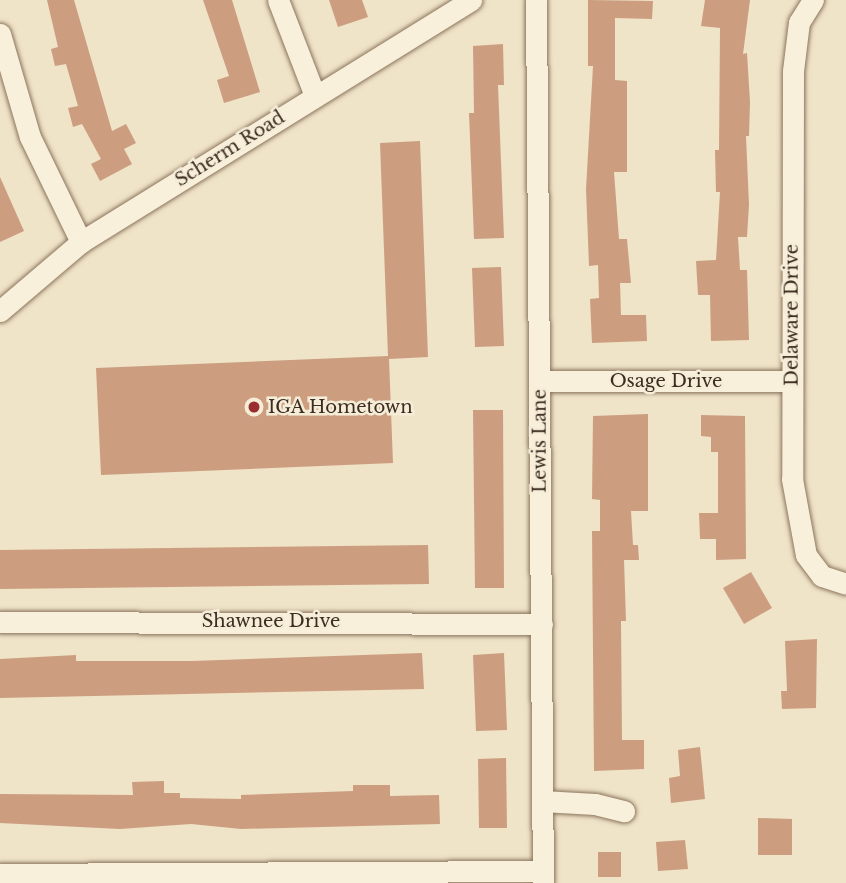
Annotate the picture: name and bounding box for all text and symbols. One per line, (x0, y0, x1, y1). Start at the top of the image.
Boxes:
street label: Scherm Road (171, 107, 289, 191)
street label: Delaware Drive (781, 244, 803, 386)
street label: Osage Drive (610, 370, 722, 392)
street label: Lewis Lane (529, 389, 551, 493)
place label: IGA Hometown (268, 396, 413, 418)
marker: IGA Hometown (246, 399, 262, 415)
street label: Shawnee Drive (202, 610, 340, 632)

